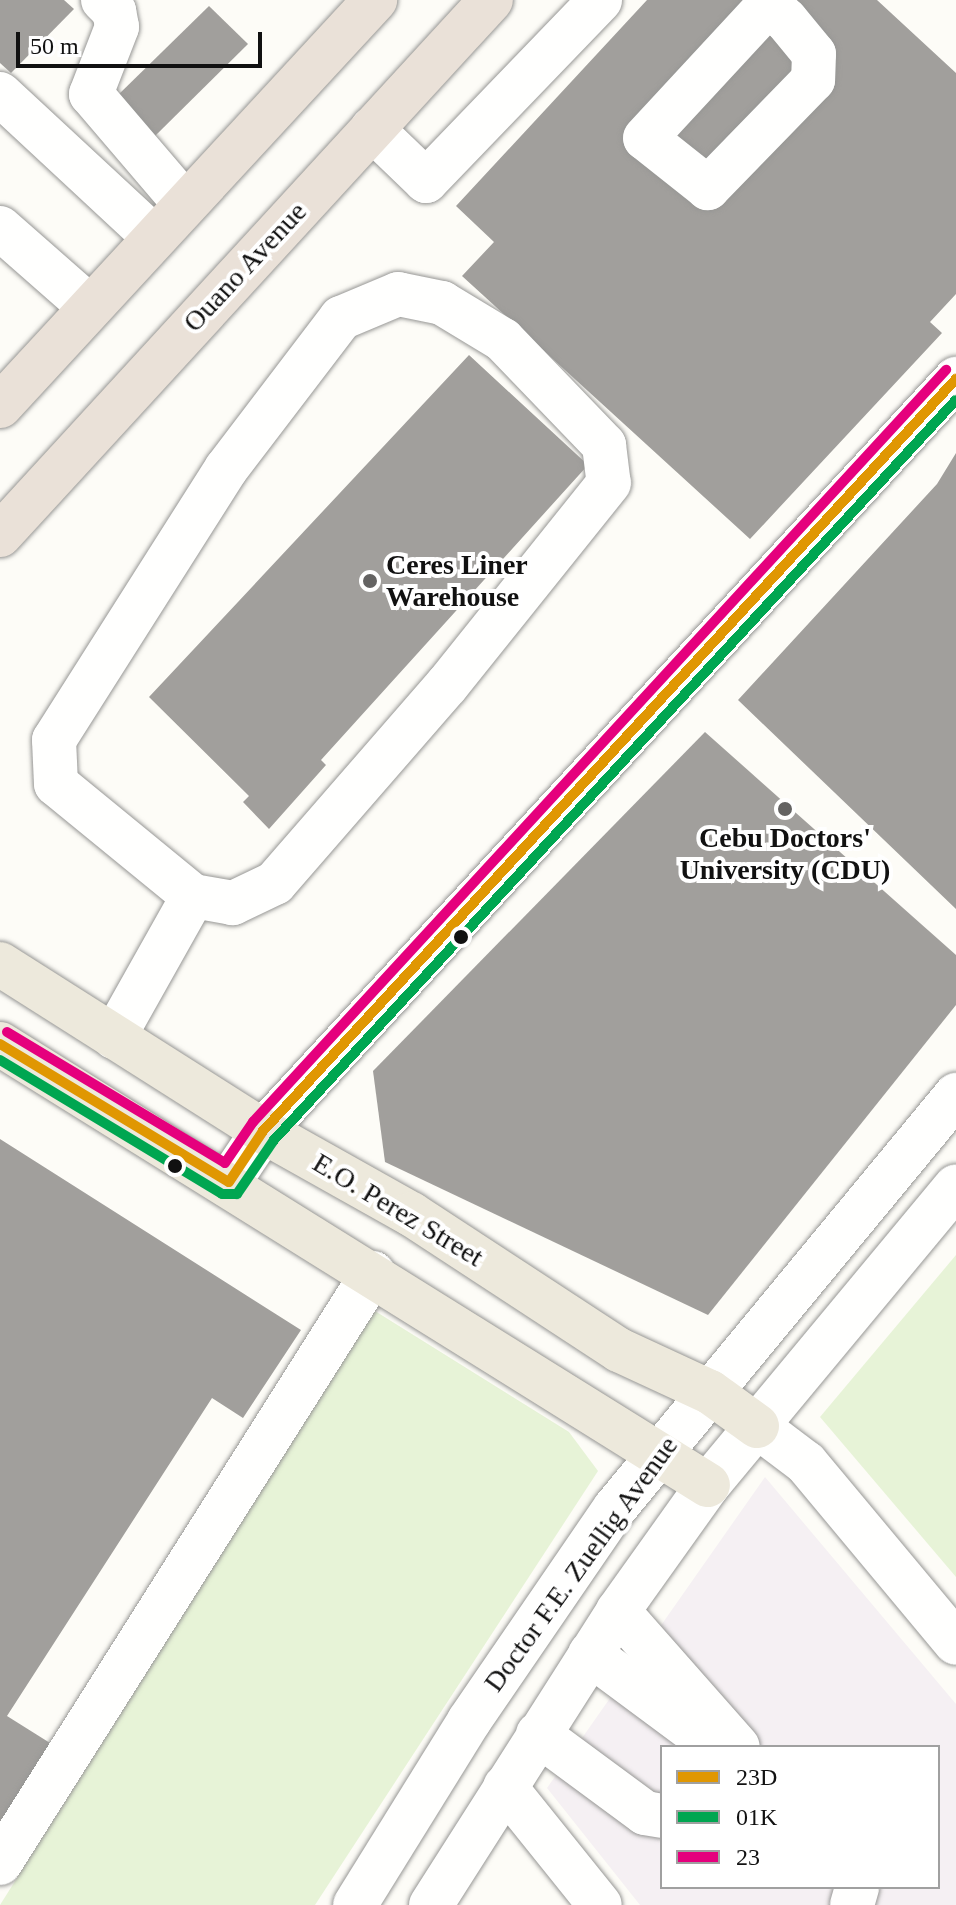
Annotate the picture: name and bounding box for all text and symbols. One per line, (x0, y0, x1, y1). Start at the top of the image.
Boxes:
scale bar (20, 16, 266, 66)
text: 50 m (30, 33, 79, 59)
street label: Ouano Avenue (176, 195, 314, 339)
place label: Ceres Liner Warehouse (386, 548, 528, 614)
marker: Ceres Liner Warehouse (361, 572, 379, 590)
marker: Cebu Doctors' University (CDU) (776, 800, 794, 818)
place label: Cebu Doctors' University (CDU) (680, 821, 890, 887)
unlabelled marker (453, 929, 469, 945)
street label: E.O. Perez Street (307, 1146, 489, 1274)
unlabelled marker (167, 1158, 183, 1174)
street label: Doctor F.E. Zuellig Avenue (477, 1429, 685, 1699)
legend (660, 1745, 940, 1889)
text: 23D (736, 1764, 777, 1790)
text: 01K (736, 1804, 777, 1830)
text: 23 (736, 1844, 760, 1870)

